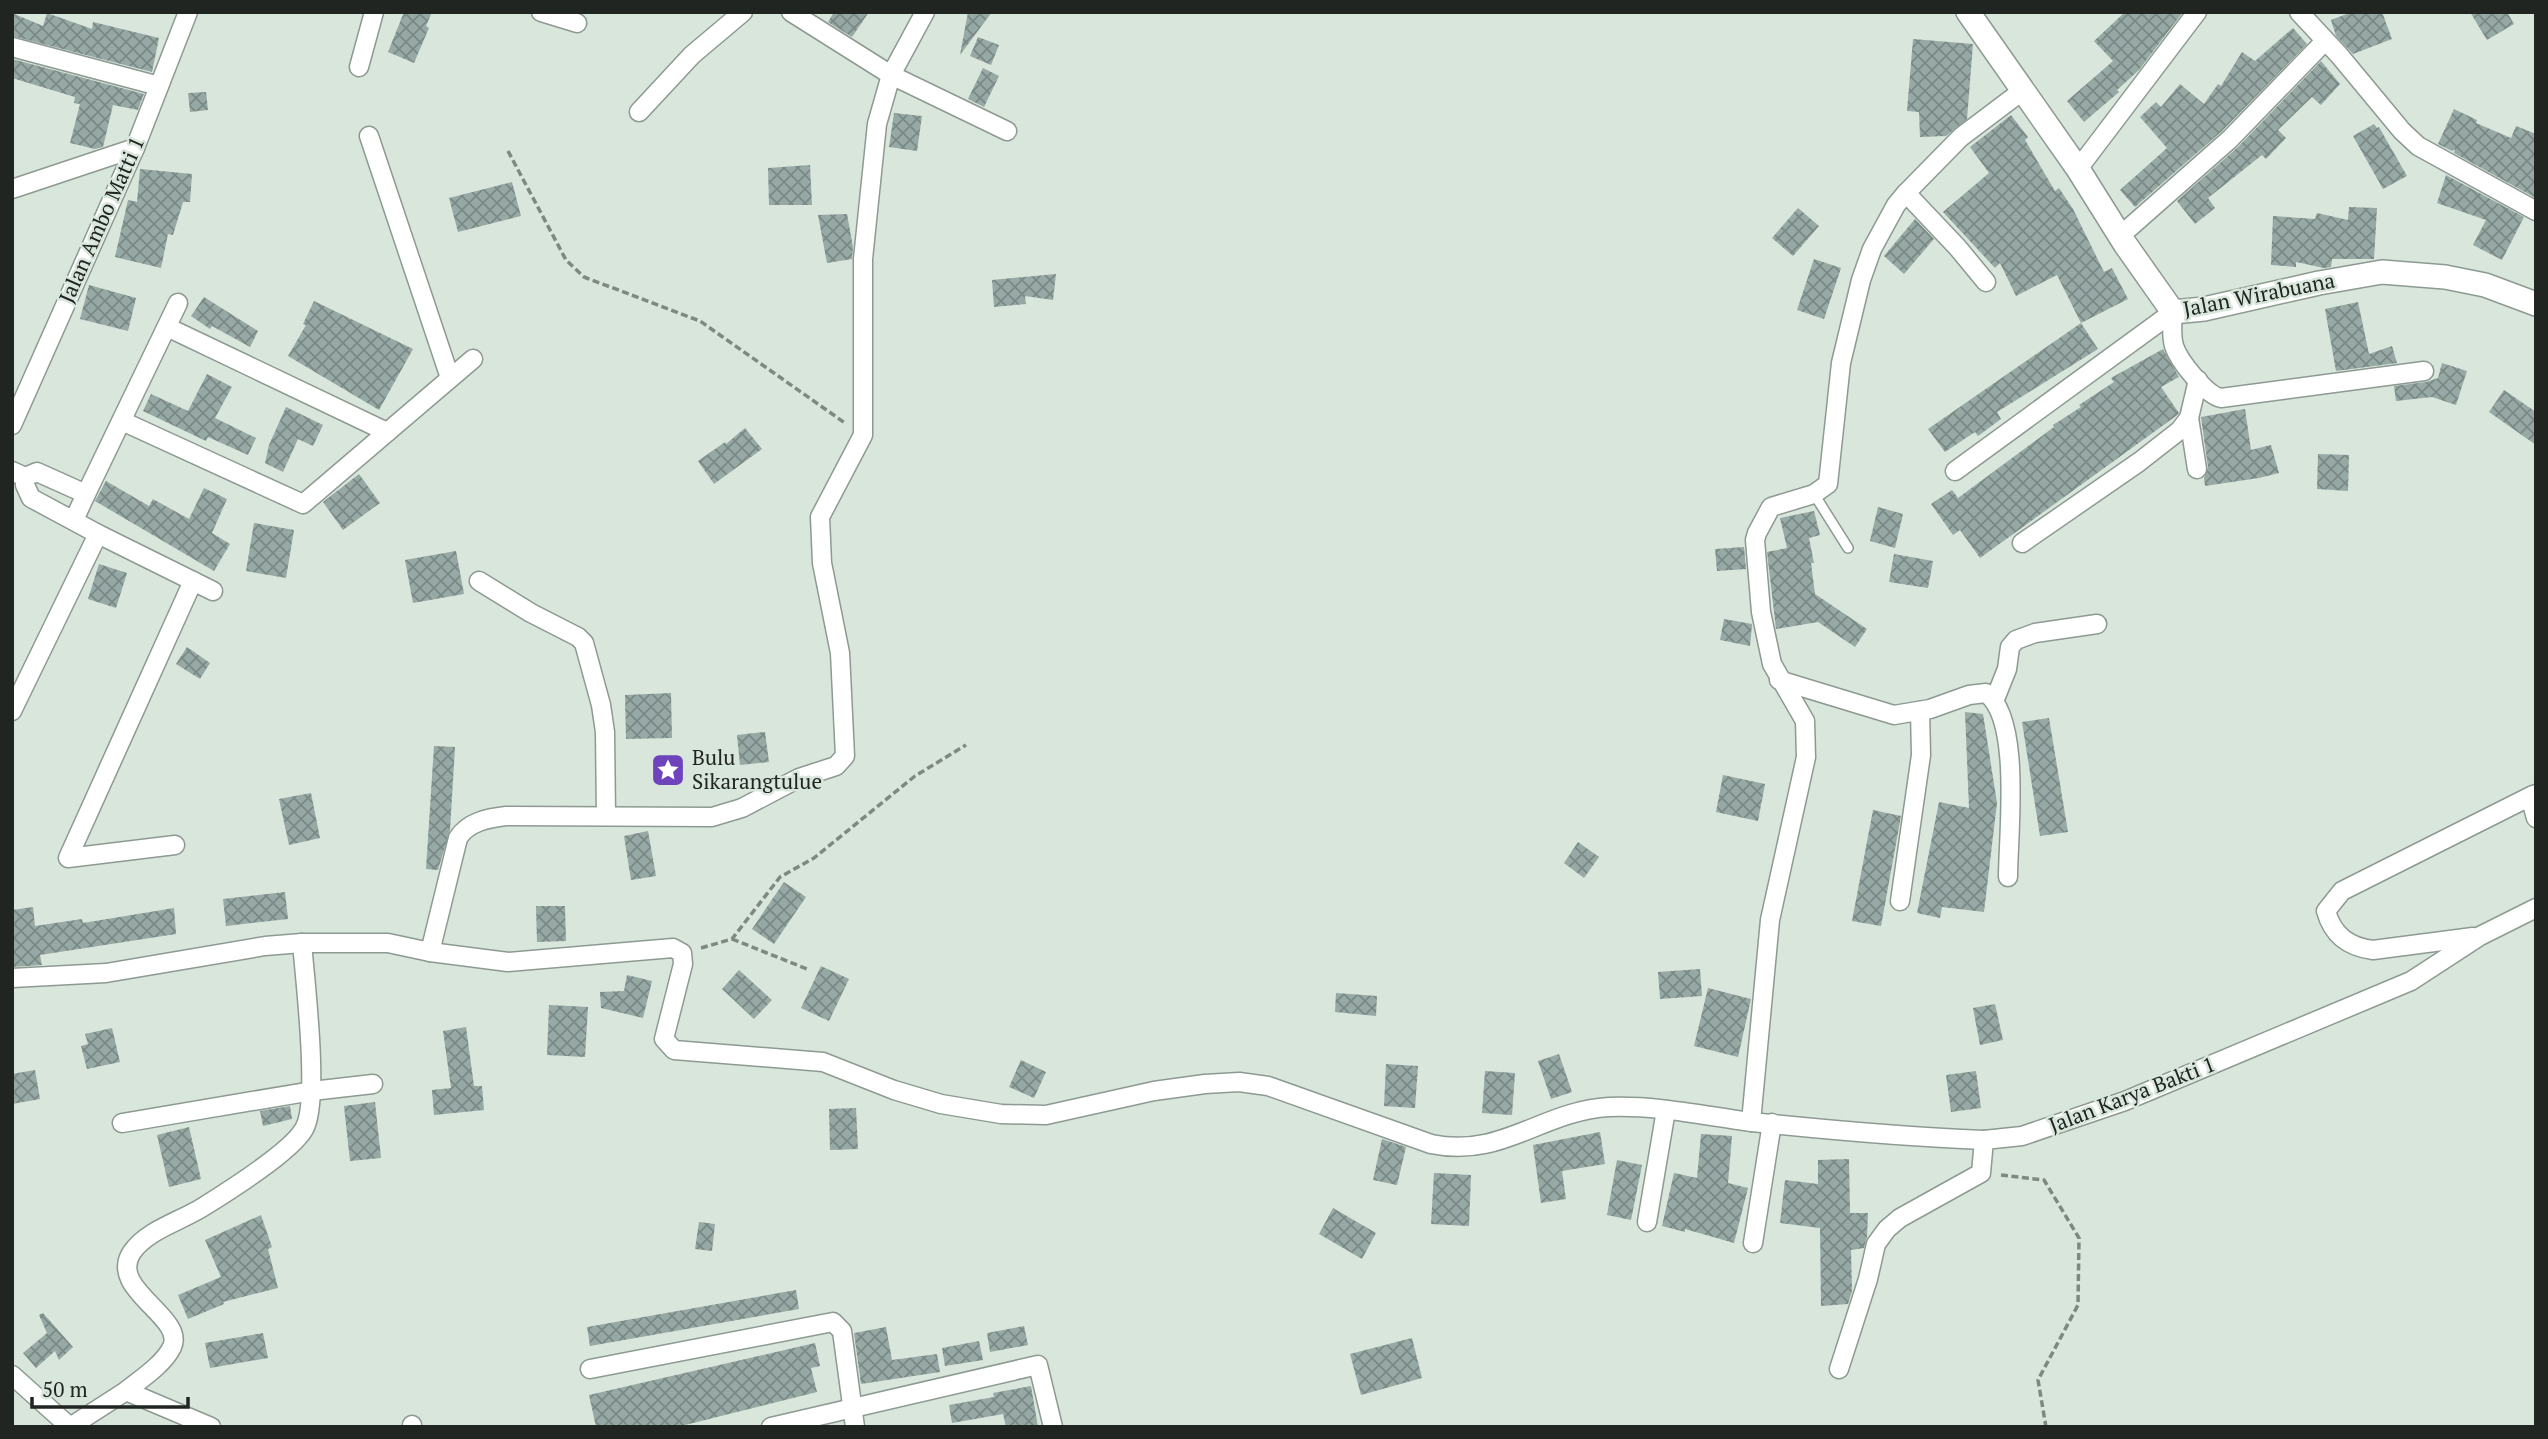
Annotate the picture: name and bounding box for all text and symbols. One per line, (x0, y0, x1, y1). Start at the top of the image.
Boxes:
street label: Jalan Ambo Matti 1 (52, 132, 150, 307)
street label: Jalan Wirabuana (2181, 266, 2337, 322)
place label: Bulu Sikarangtulue (692, 743, 822, 795)
place icon: Bulu Sikarangtulue (649, 751, 687, 789)
street label: Jalan Karya Bakti 1 (2044, 1049, 2219, 1139)
scale bar (32, 1366, 187, 1410)
text: 50 m (42, 1375, 88, 1403)

